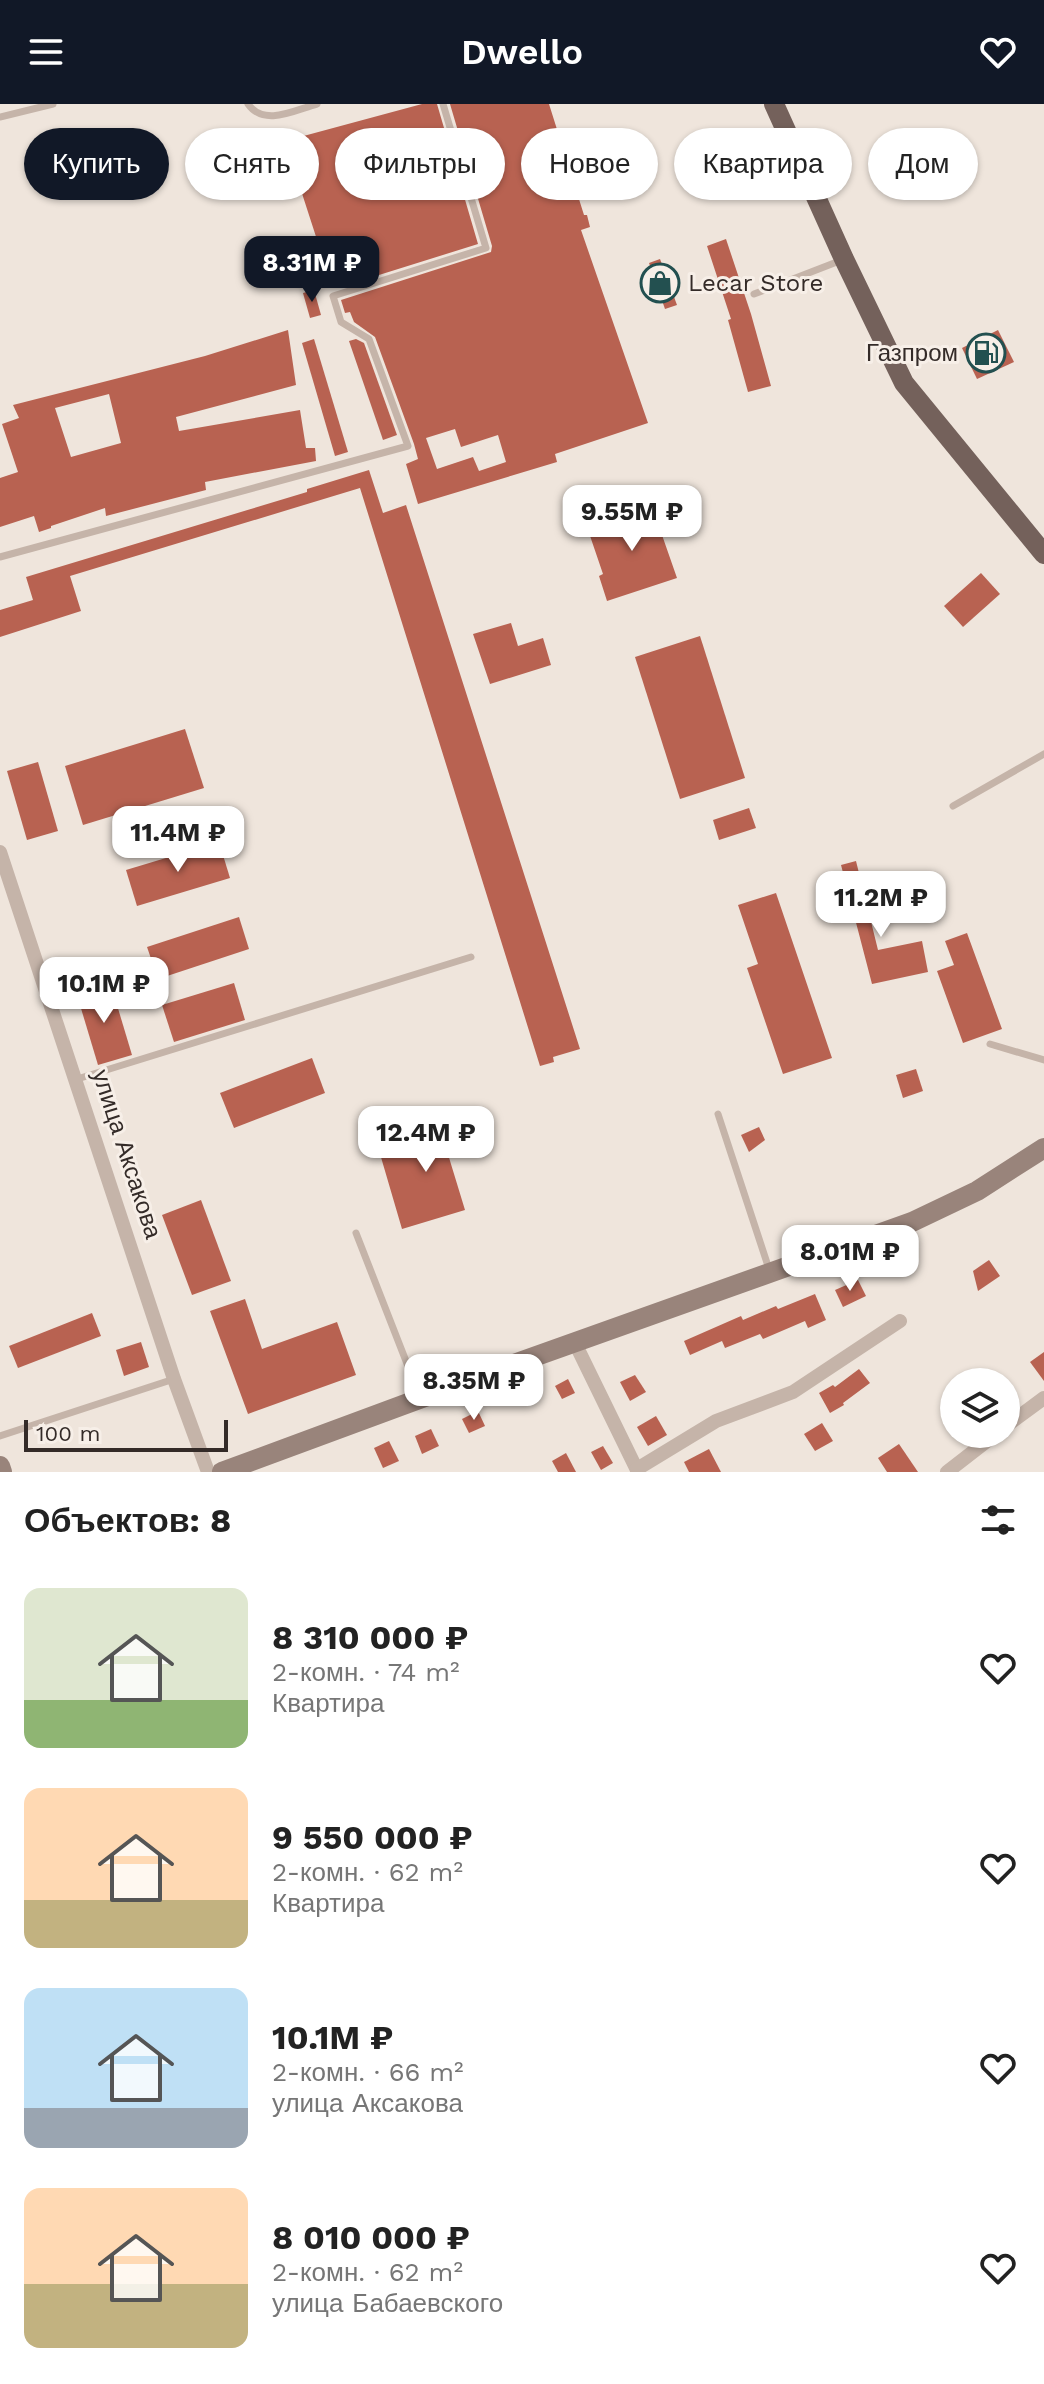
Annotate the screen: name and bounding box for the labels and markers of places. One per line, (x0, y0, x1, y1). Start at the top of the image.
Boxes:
pin: 8.31M ₽ (238, 236, 386, 304)
shop icon: Lecar Store (639, 262, 681, 304)
place label: Lecar Store (688, 269, 823, 297)
fuel station icon: Газпром (965, 332, 1007, 374)
place label: Газпром (866, 339, 958, 367)
pin: 9.55M ₽ (558, 485, 706, 553)
pin: 11.4M ₽ (104, 806, 252, 874)
pin: 11.2M ₽ (807, 871, 955, 939)
pin: 10.1M ₽ (30, 957, 178, 1025)
pin: 12.4M ₽ (352, 1106, 500, 1174)
pin: 8.01M ₽ (776, 1225, 924, 1293)
pin: 8.35M ₽ (400, 1354, 548, 1422)

